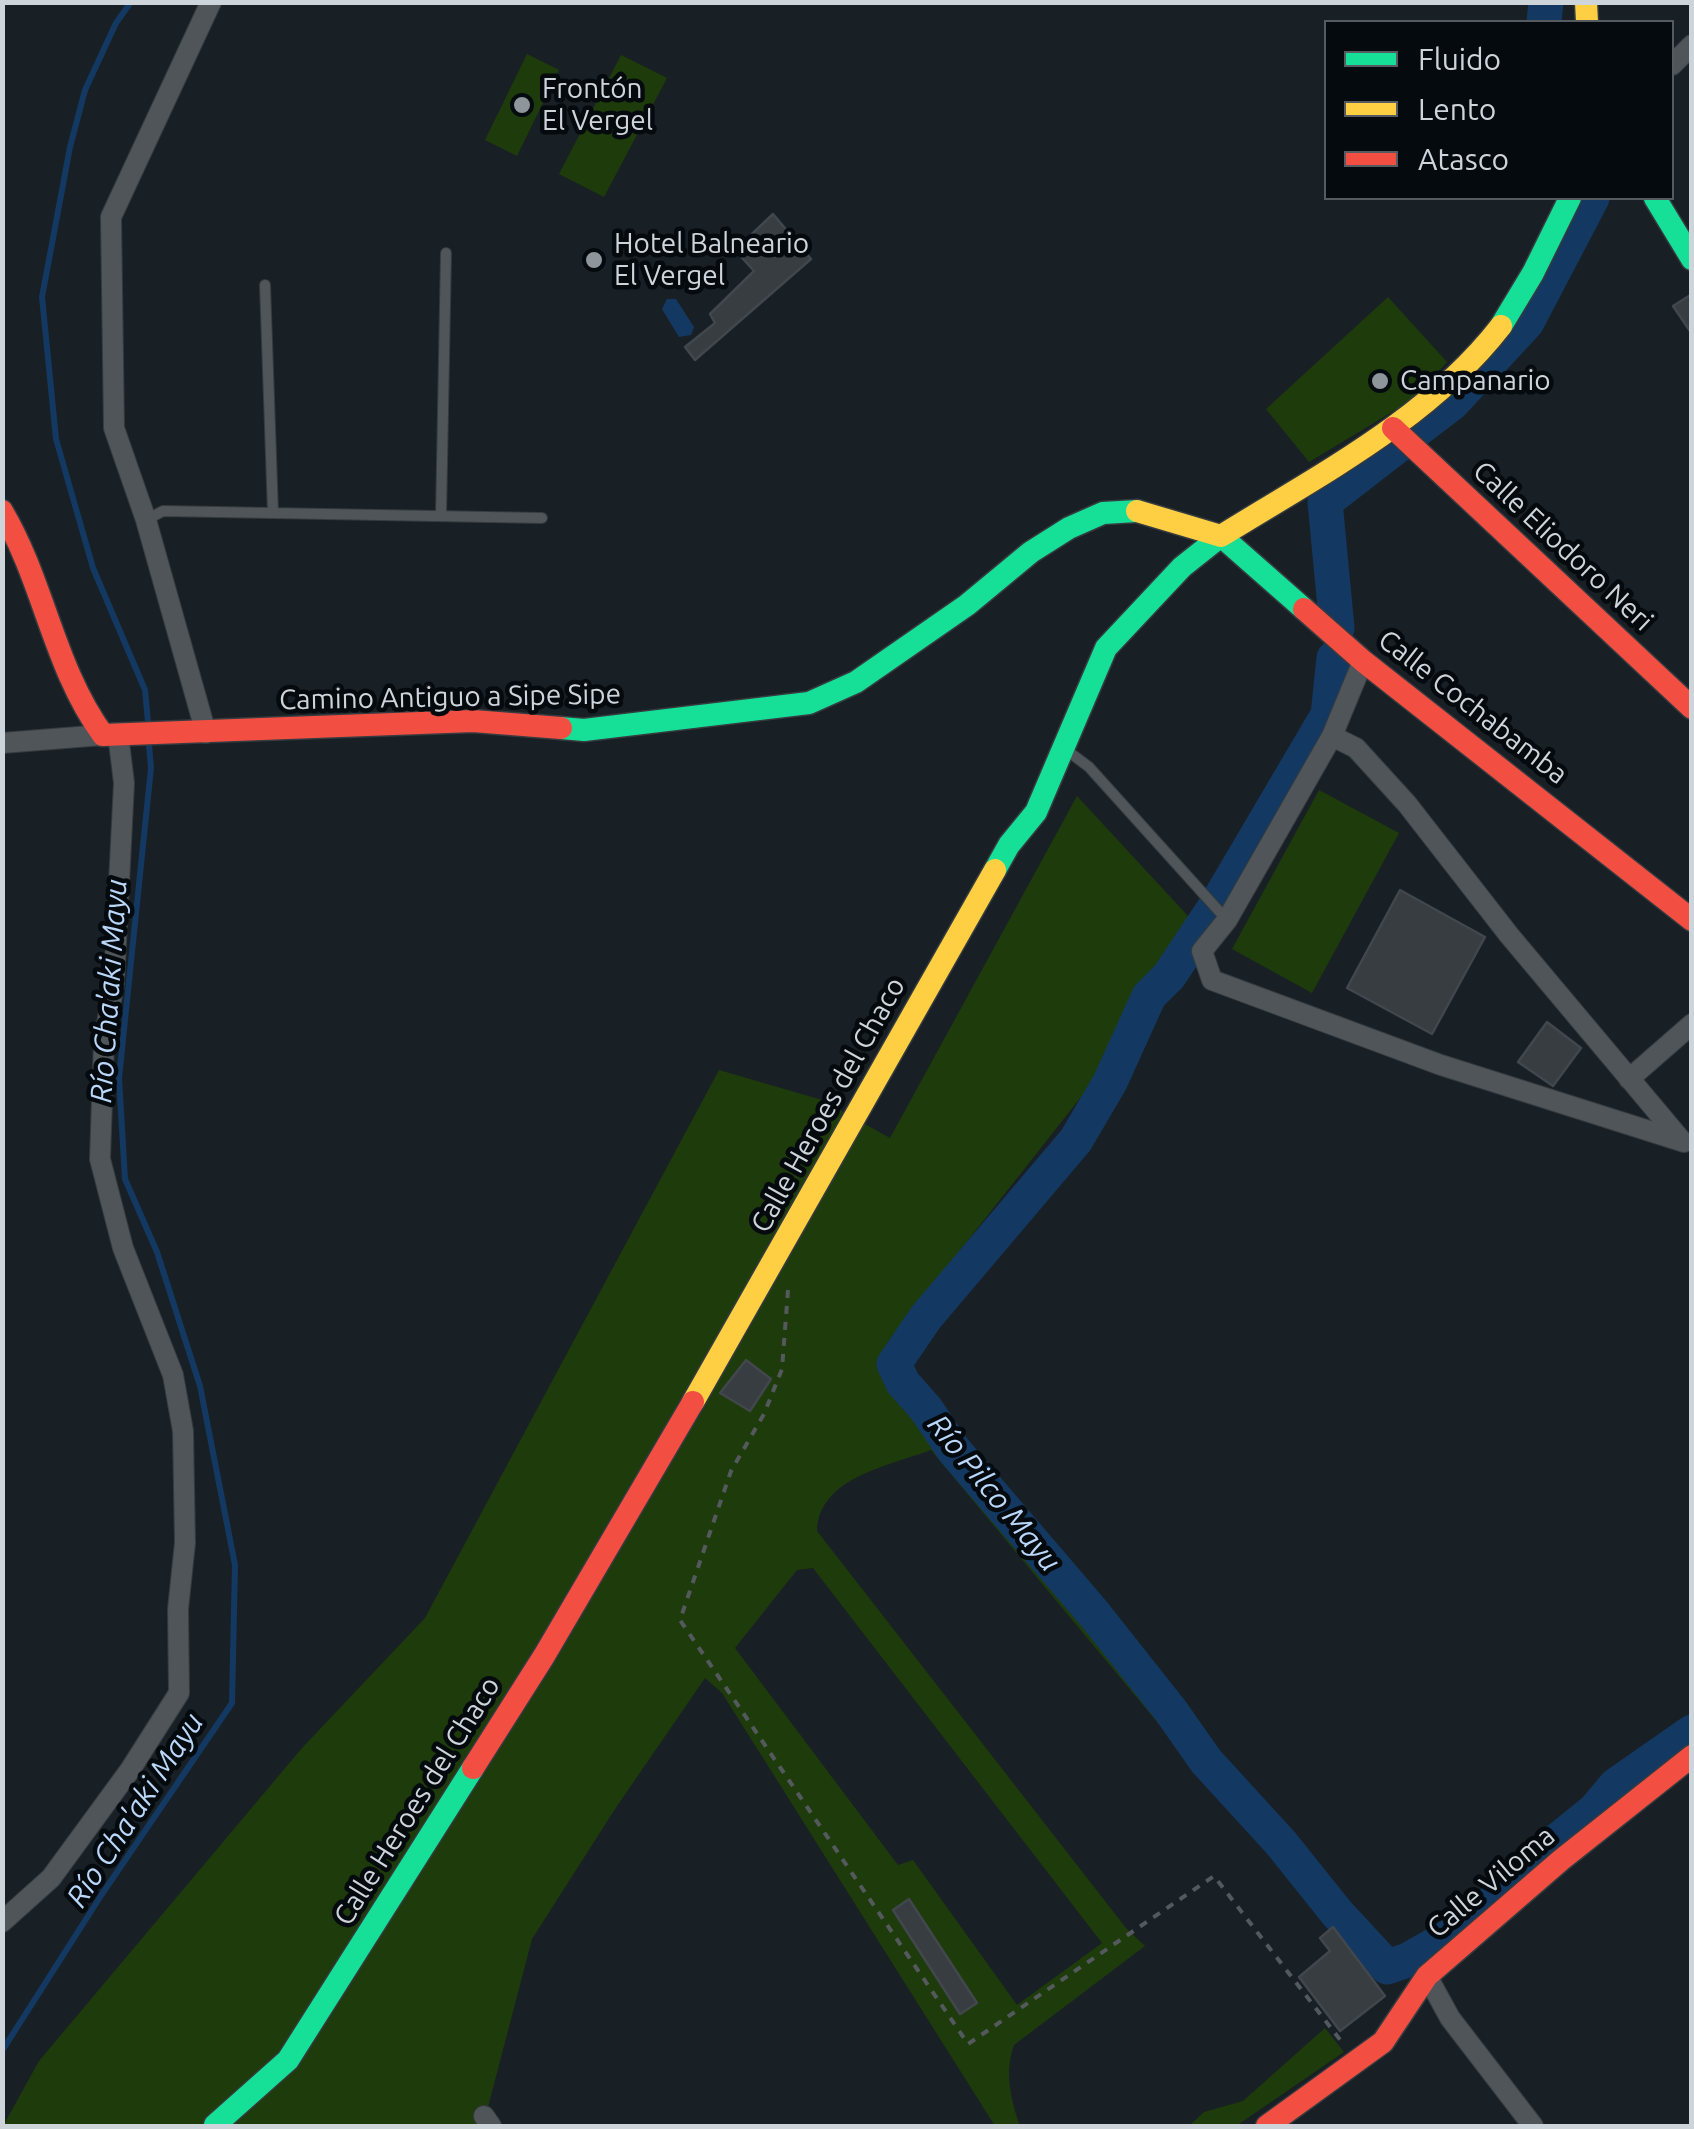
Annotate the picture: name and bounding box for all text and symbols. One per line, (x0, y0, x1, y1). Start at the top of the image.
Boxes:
legend (1324, 20, 1674, 200)
text: Fluido (1418, 42, 1501, 76)
place label: Frontón El Vergel (542, 72, 653, 138)
text: Lento (1418, 92, 1496, 126)
marker: Frontón El Vergel (511, 94, 533, 116)
text: Atasco (1418, 142, 1509, 176)
place label: Hotel Balneario El Vergel (614, 227, 809, 293)
marker: Hotel Balneario El Vergel (583, 249, 605, 271)
place label: Campanario (1400, 364, 1551, 398)
marker: Campanario (1369, 370, 1391, 392)
street label: Calle Eliodoro Neri (1466, 454, 1660, 638)
street label: Calle Cochabamba (1372, 623, 1574, 791)
street label: Camino Antiguo a Sipe Sipe (279, 677, 621, 717)
water label: Río Cha'aki Mayu (83, 878, 135, 1104)
street label: Calle Heroes del Chaco (744, 972, 912, 1238)
water label: Río Pilco Mayu (920, 1407, 1068, 1579)
street label: Calle Heroes del Chaco (327, 1671, 507, 1931)
water label: Río Cha'aki Mayu (59, 1706, 211, 1914)
street label: Calle Viloma (1420, 1819, 1562, 1945)

